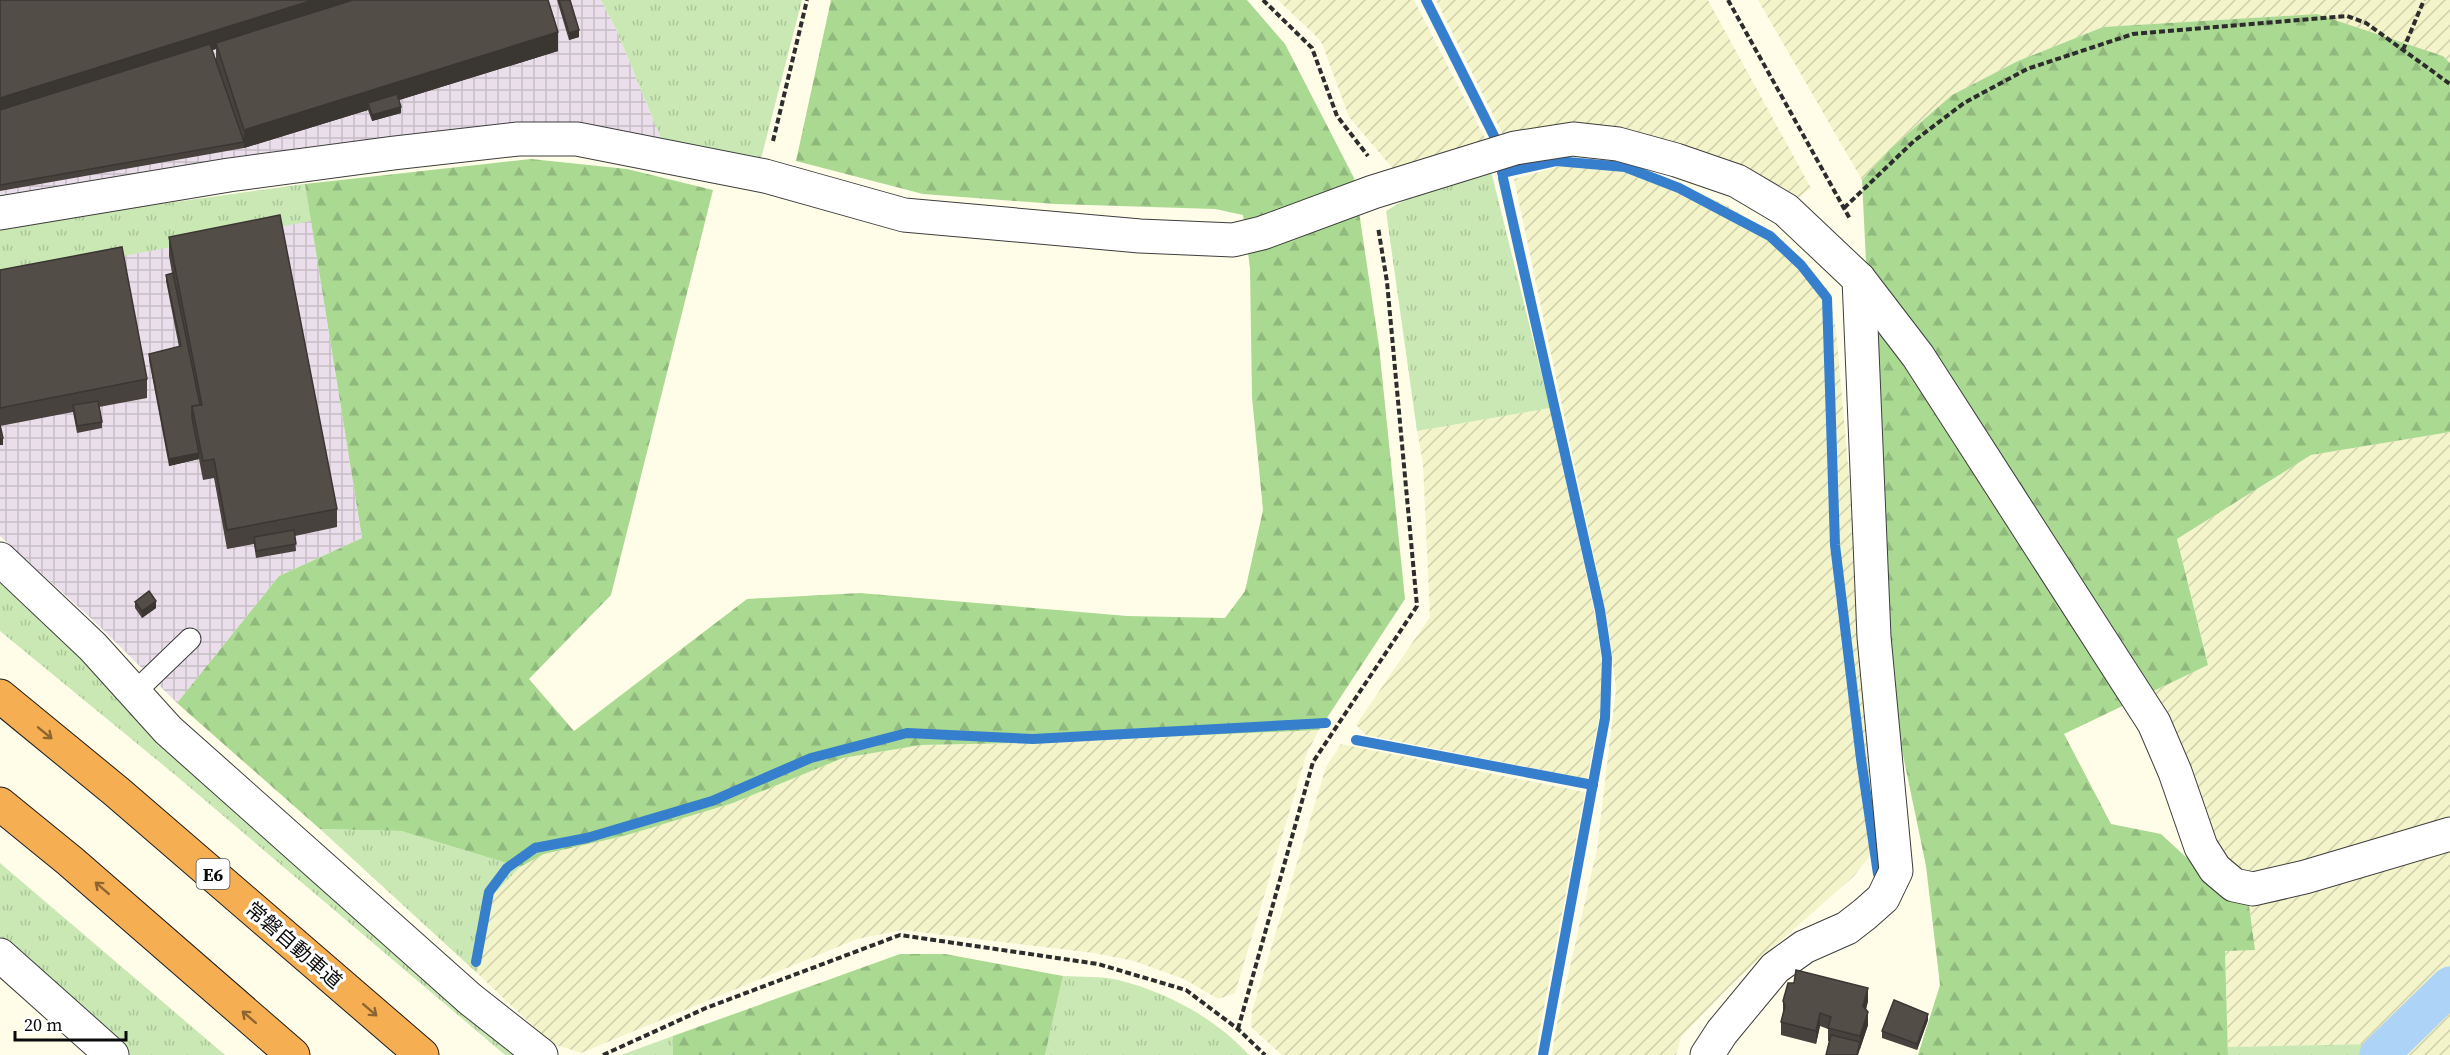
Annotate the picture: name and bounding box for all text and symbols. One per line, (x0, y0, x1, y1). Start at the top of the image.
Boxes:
one-way arrow (37, 727, 53, 740)
road number: E6 (196, 859, 230, 889)
one-way arrow (94, 882, 110, 895)
street label: 常磐自動車道 (240, 895, 348, 995)
one-way arrow (362, 1003, 377, 1017)
scale bar (15, 1004, 126, 1042)
one-way arrow (241, 1010, 257, 1023)
text: 20 m (24, 1012, 62, 1037)

